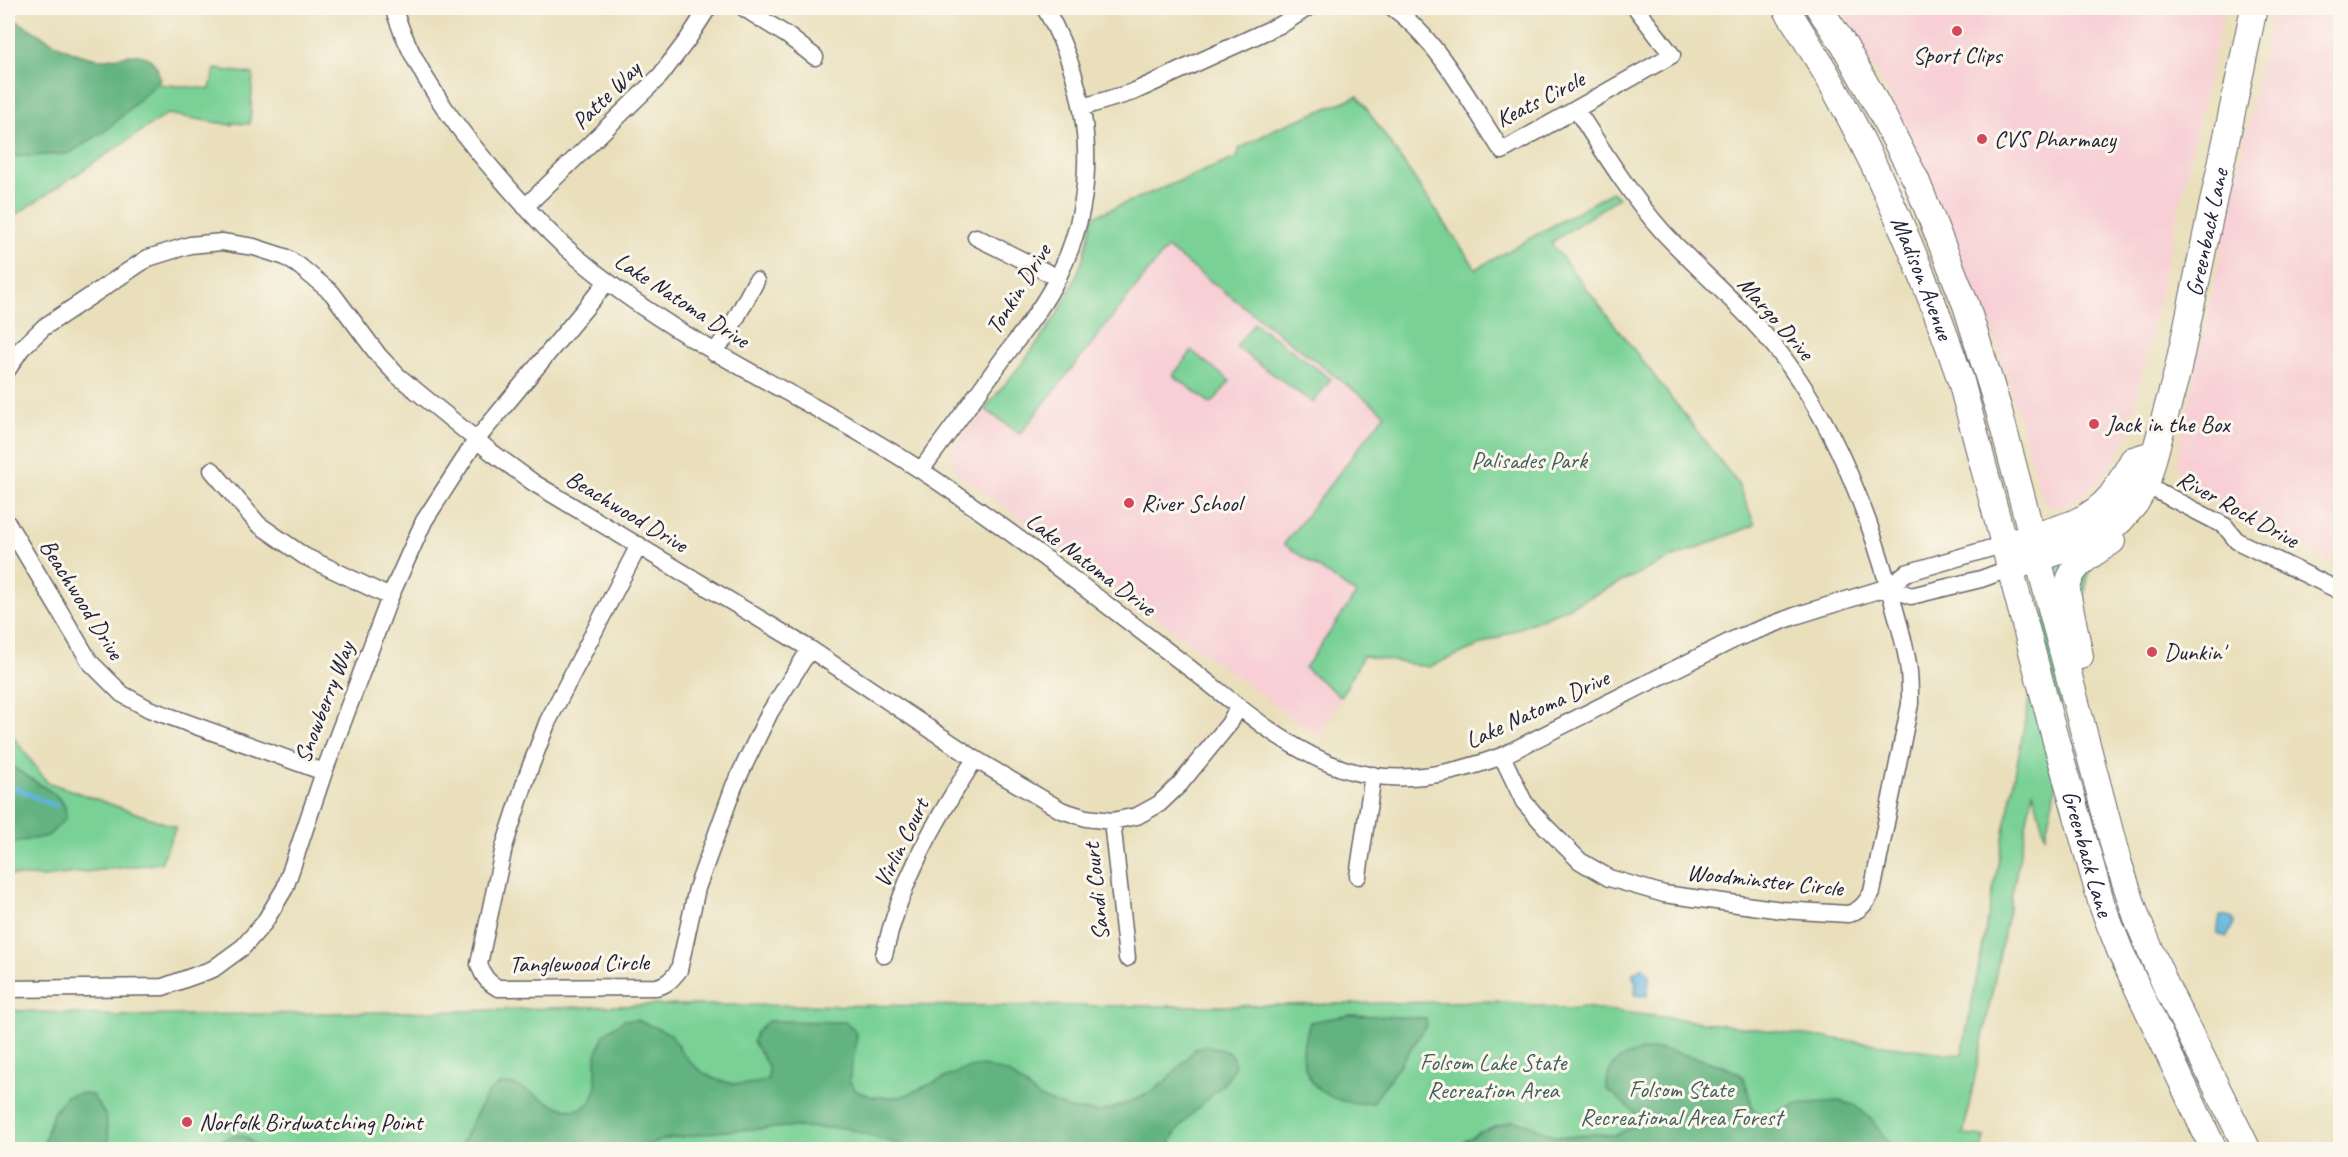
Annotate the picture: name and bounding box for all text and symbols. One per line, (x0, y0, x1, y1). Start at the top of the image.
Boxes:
marker: Sport Clips (1950, 24, 1964, 38)
place label: Sport Clips (1913, 40, 2003, 70)
street label: Patte Way (565, 53, 648, 136)
street label: Keats Circle (1491, 63, 1591, 134)
place label: CVS Pharmacy (1994, 124, 2118, 154)
marker: CVS Pharmacy (1975, 132, 1989, 146)
street label: Greenback Lane (2179, 164, 2235, 299)
street label: Madison Avenue (1884, 212, 1961, 346)
street label: Tonkin Drive (979, 236, 1059, 340)
street label: Lake Natoma Drive (609, 245, 757, 356)
street label: Margo Drive (1731, 270, 1822, 368)
place label: Jack in the Box (2105, 409, 2231, 439)
marker: Jack in the Box (2087, 417, 2101, 431)
park label: Palisades Park (1471, 445, 1589, 475)
street label: Beachwood Drive (561, 463, 695, 560)
street label: River Rock Drive (2172, 463, 2306, 556)
place label: River School (1141, 488, 1246, 518)
marker: River School (1122, 496, 1136, 510)
street label: Lake Natoma Drive (1020, 505, 1164, 624)
street label: Beachwood Drive (33, 533, 132, 667)
street label: Snowberry Way (287, 635, 362, 767)
place label: Dunkin' (2164, 637, 2229, 667)
marker: Dunkin' (2145, 645, 2159, 659)
street label: Lake Natoma Drive (1461, 662, 1615, 755)
street label: Greenback Lane (2056, 787, 2121, 923)
street label: Virlin Court (867, 792, 936, 892)
street label: Sandi Court (1076, 840, 1116, 942)
street label: Woodminster Circle (1685, 857, 1847, 903)
street label: Tanglewood Circle (509, 947, 651, 979)
park label: Folsom Lake State Recreation Area (1420, 1047, 1568, 1105)
park label: Folsom State Recreational Area Forest (1580, 1074, 1785, 1132)
place label: Norfolk Birdwatching Point (199, 1107, 424, 1137)
marker: Norfolk Birdwatching Point (180, 1115, 194, 1129)

